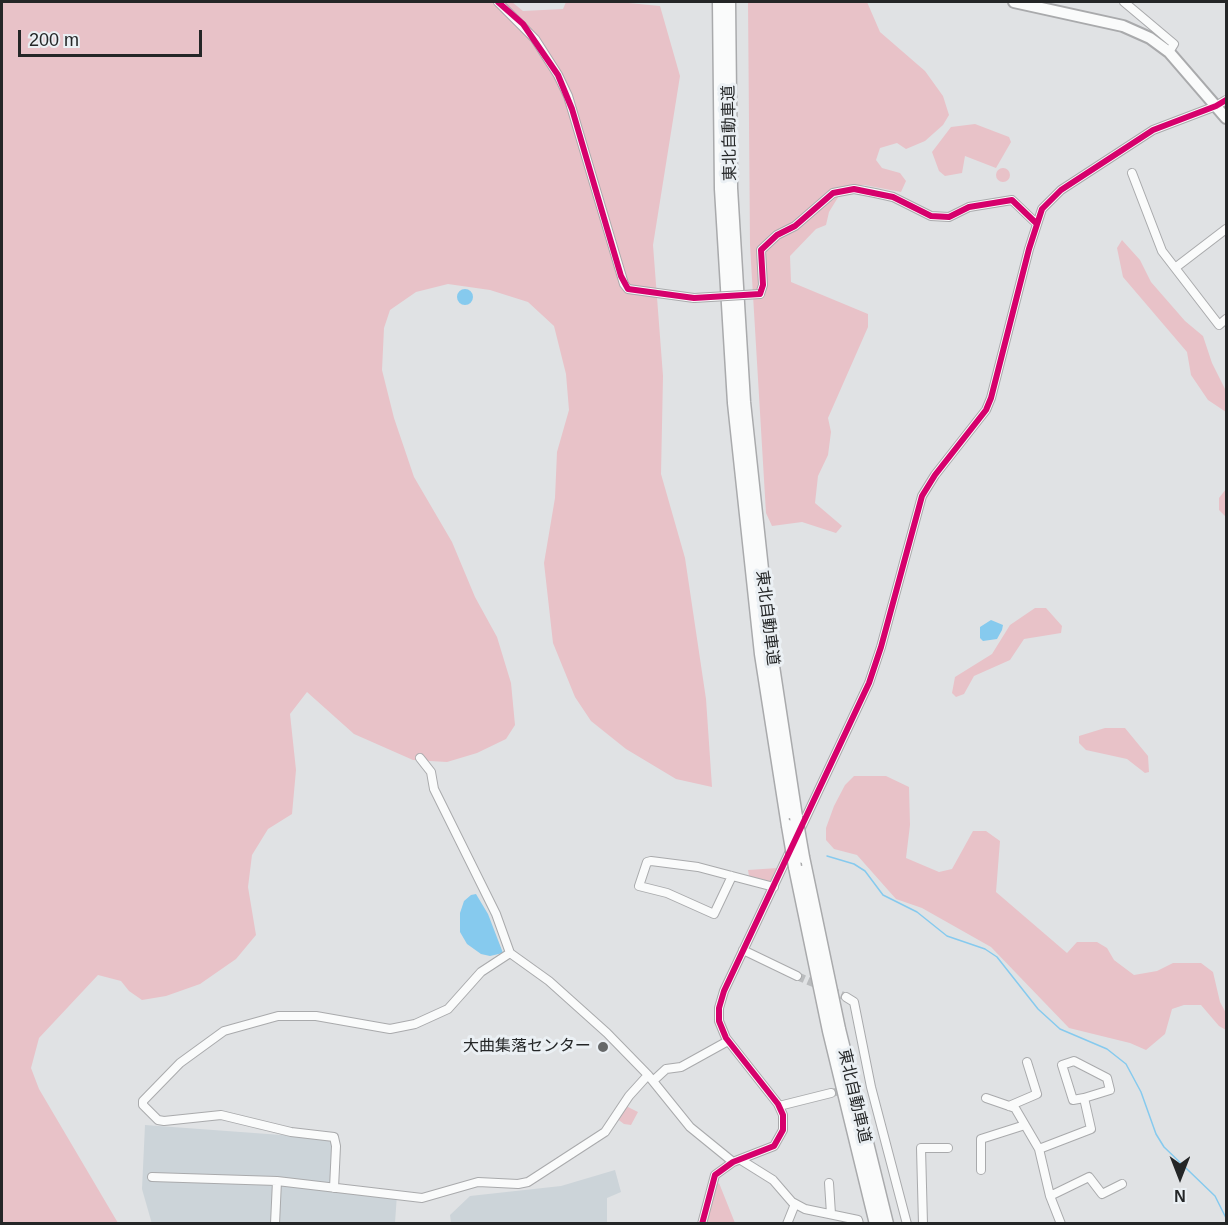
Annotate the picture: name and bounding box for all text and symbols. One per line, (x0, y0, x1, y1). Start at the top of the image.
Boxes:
scale bar (21, 18, 206, 56)
text: 200 m (29, 30, 79, 50)
street label: 東北自動車道 (720, 85, 740, 181)
street label: 東北自動車道 (752, 569, 782, 667)
place label: 大曲集落センター (463, 1037, 591, 1057)
marker: 大曲集落センター (596, 1040, 610, 1054)
street label: 東北自動車道 (834, 1047, 874, 1145)
north arrow (1150, 1147, 1210, 1207)
text: N (1174, 1187, 1186, 1204)

